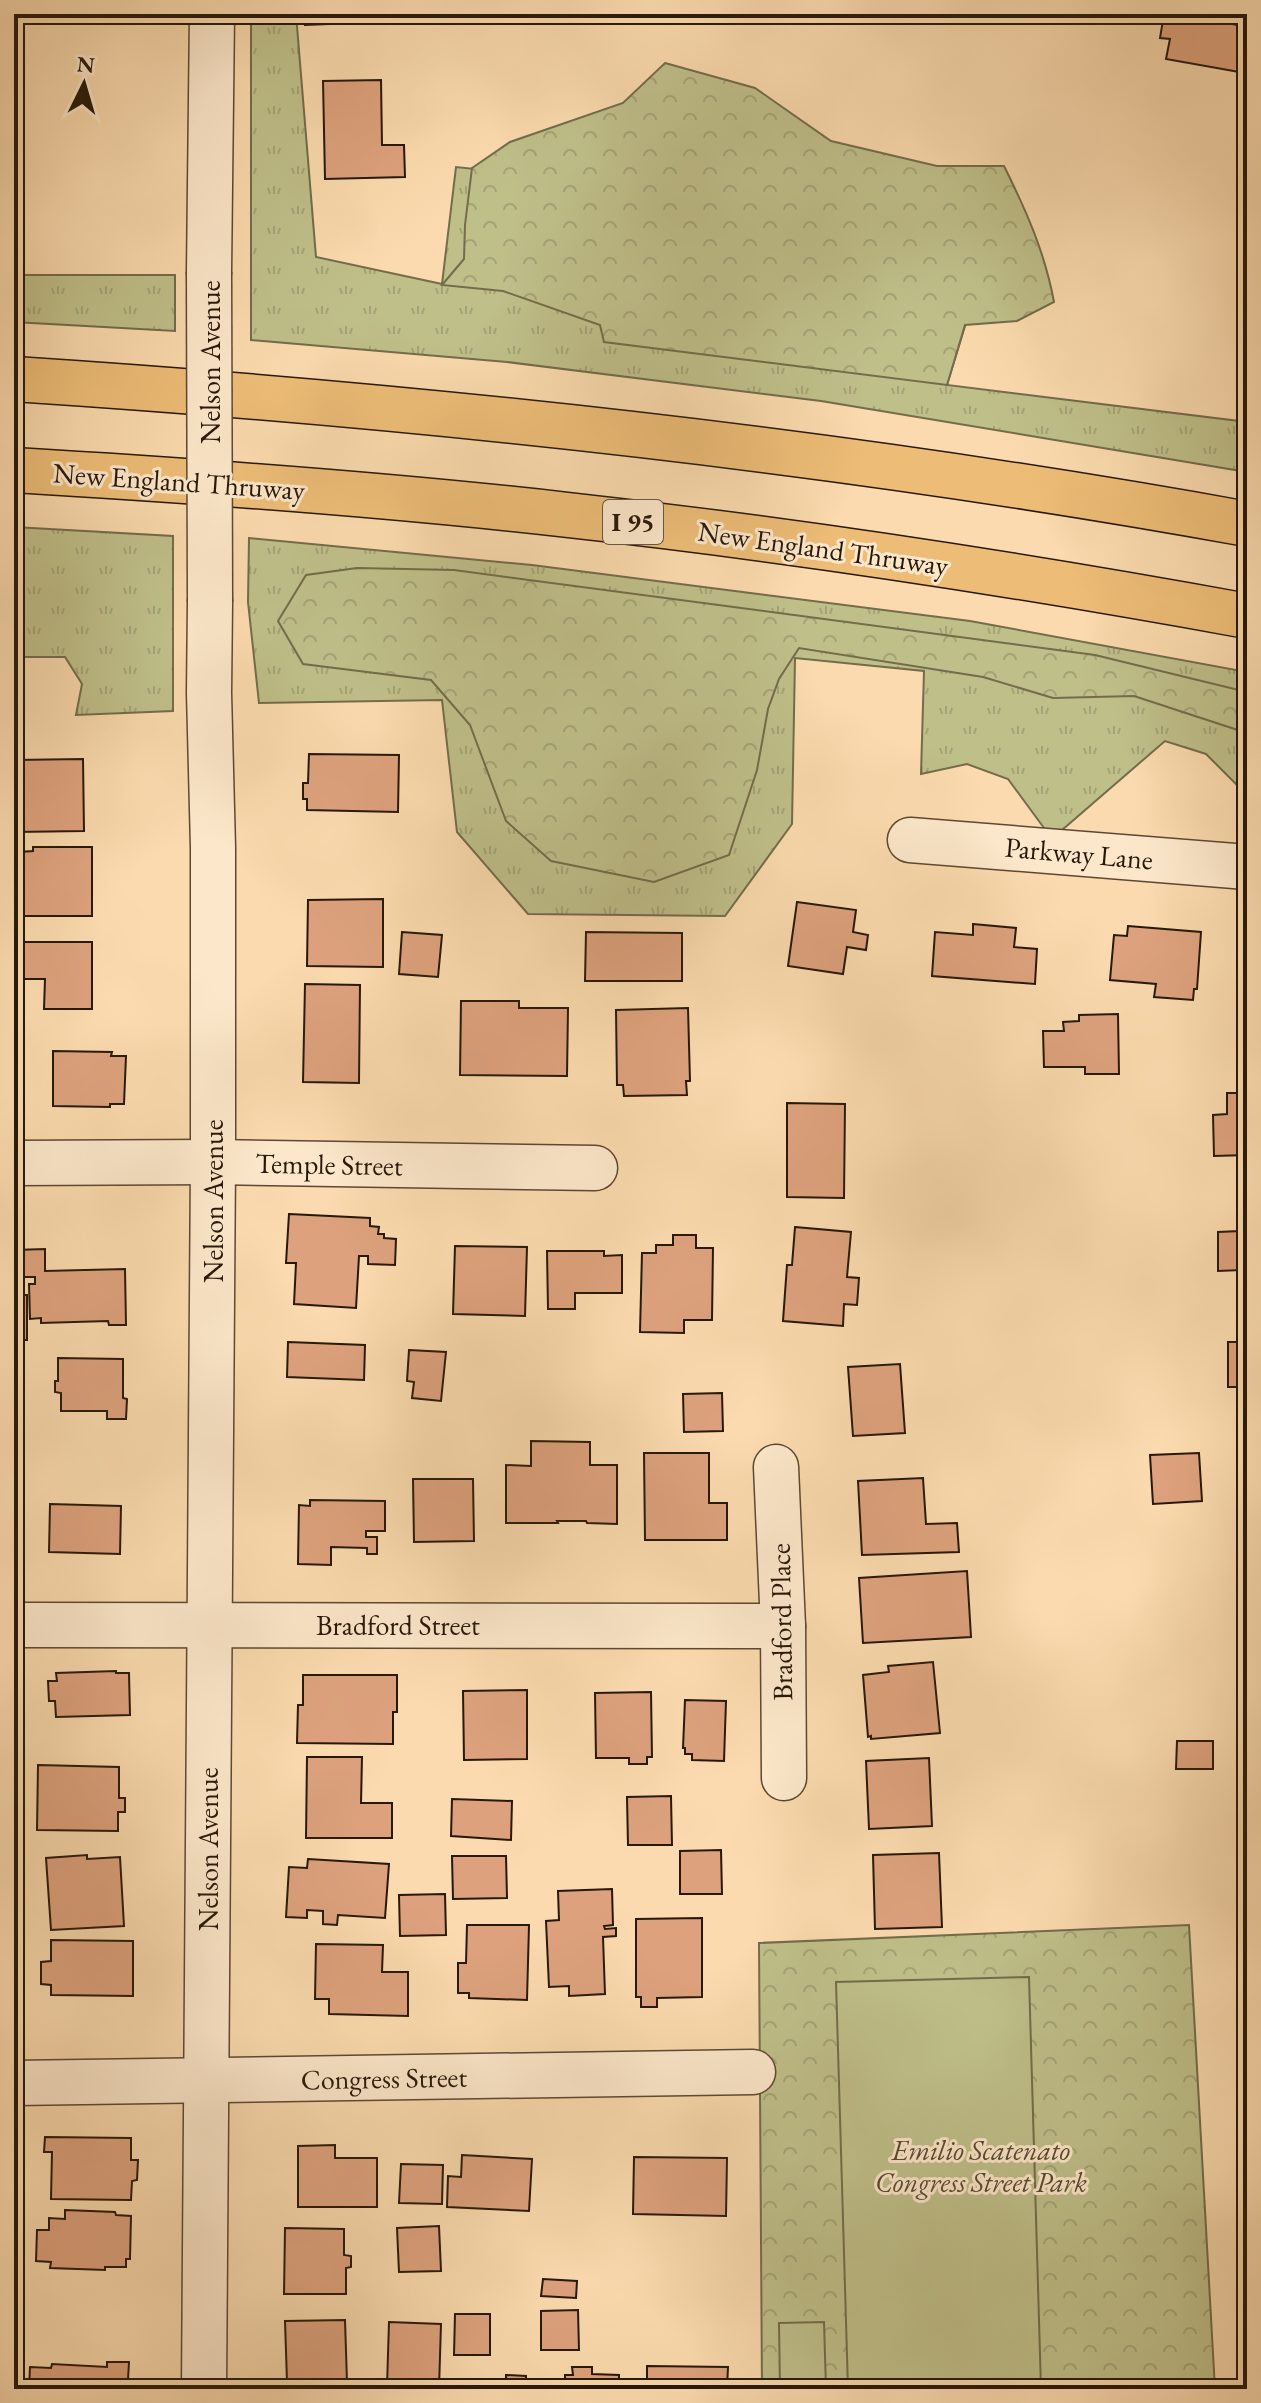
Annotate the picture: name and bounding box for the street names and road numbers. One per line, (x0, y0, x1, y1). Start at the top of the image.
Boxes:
street label: Nelson Avenue (192, 280, 228, 444)
street label: New England Thruway (52, 454, 307, 508)
road number: I 95 (603, 500, 663, 544)
street label: New England Thruway (696, 513, 951, 583)
street label: Parkway Lane (1003, 829, 1155, 877)
street label: Nelson Avenue (195, 1119, 231, 1283)
street label: Temple Street (255, 1145, 403, 1183)
street label: Bradford Place (762, 1543, 800, 1701)
street label: Bradford Street (316, 1607, 480, 1643)
street label: Nelson Avenue (190, 1767, 226, 1931)
street label: Congress Street (301, 2059, 468, 2097)

